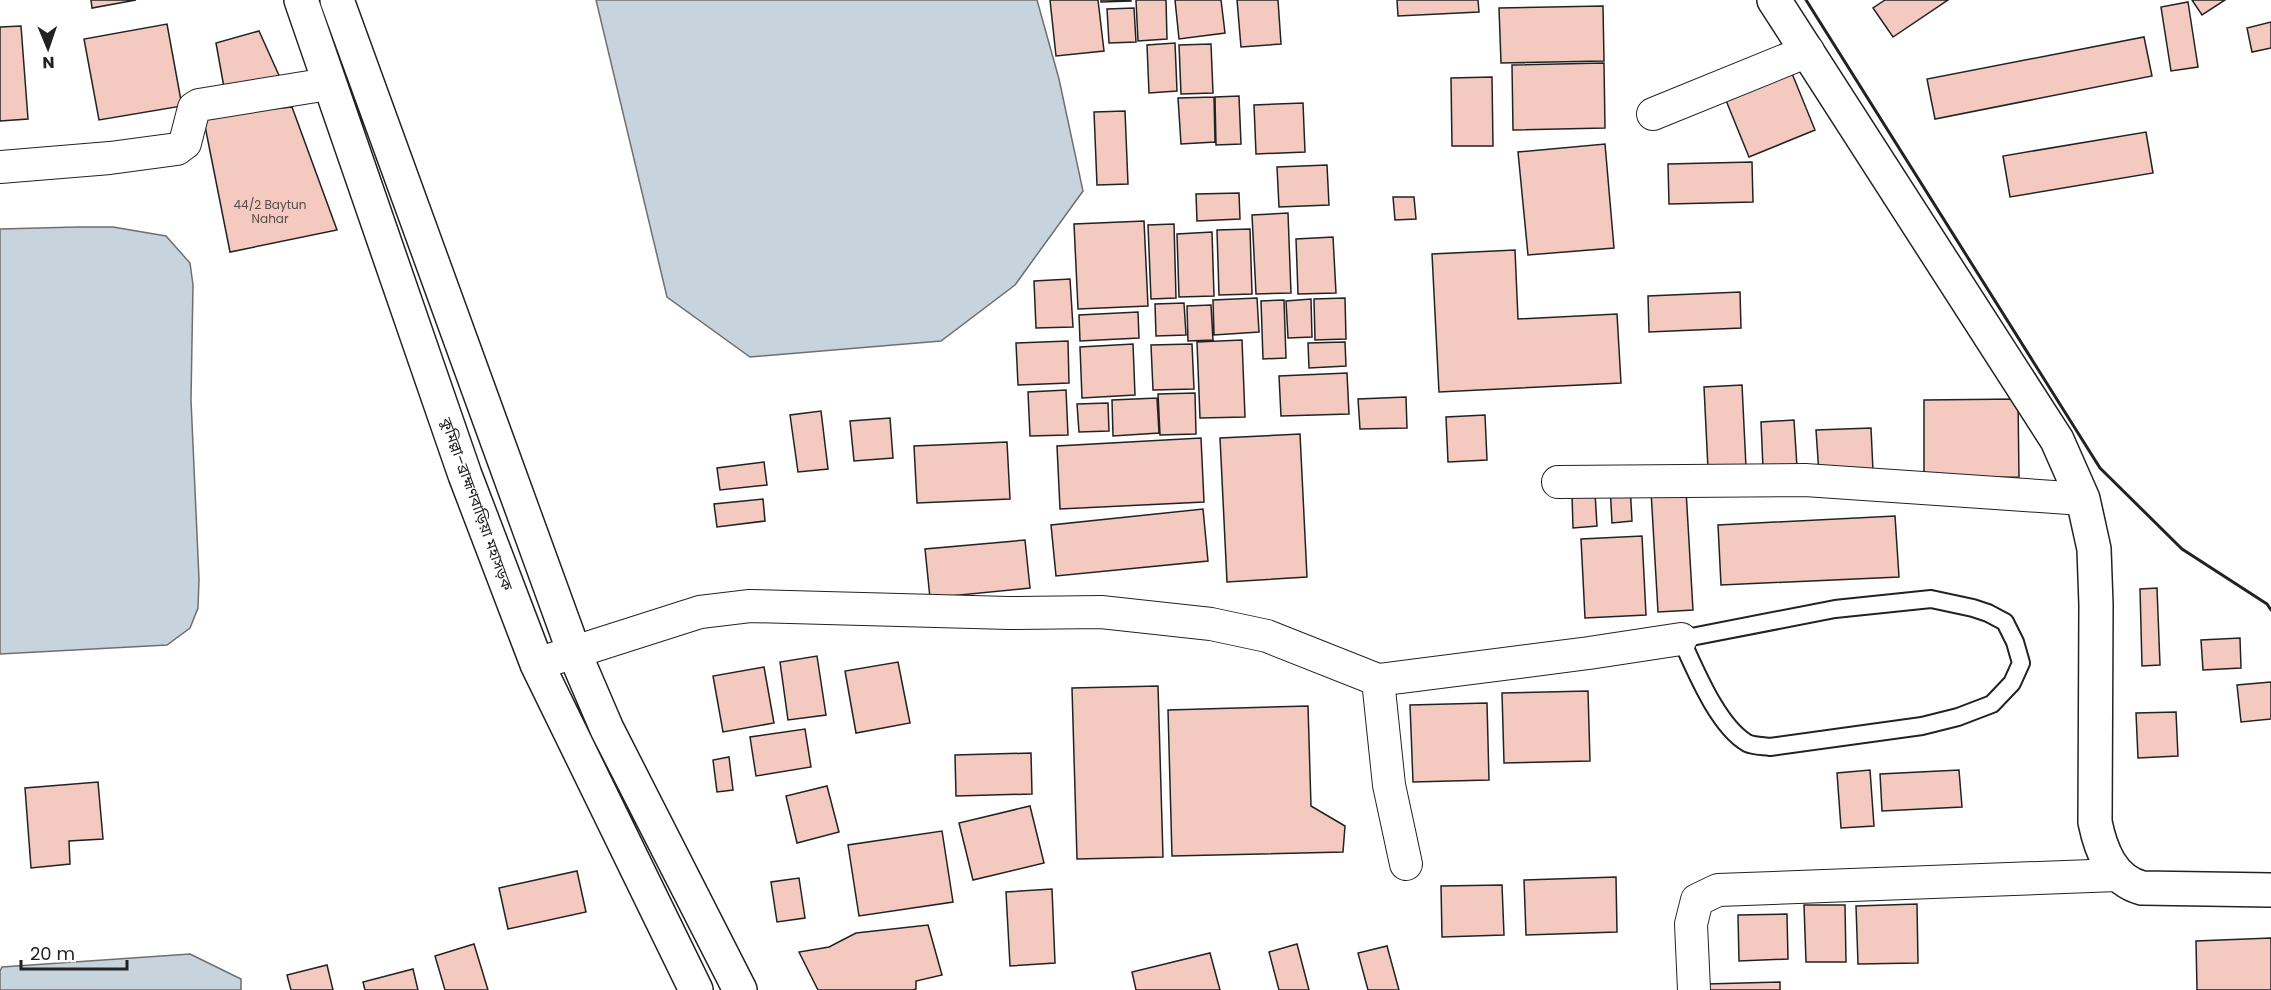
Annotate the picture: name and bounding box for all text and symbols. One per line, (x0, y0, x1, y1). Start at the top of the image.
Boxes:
north arrow (18, 18, 78, 78)
text: N (42, 51, 55, 74)
house number: 44/2 Baytun Nahar (234, 196, 306, 227)
street label: কুমিল্লা–ব্রাহ্মণবাড়িয়া মহাসড়ক (436, 414, 518, 594)
scale bar (21, 933, 128, 971)
text: 20 m (30, 941, 75, 966)

